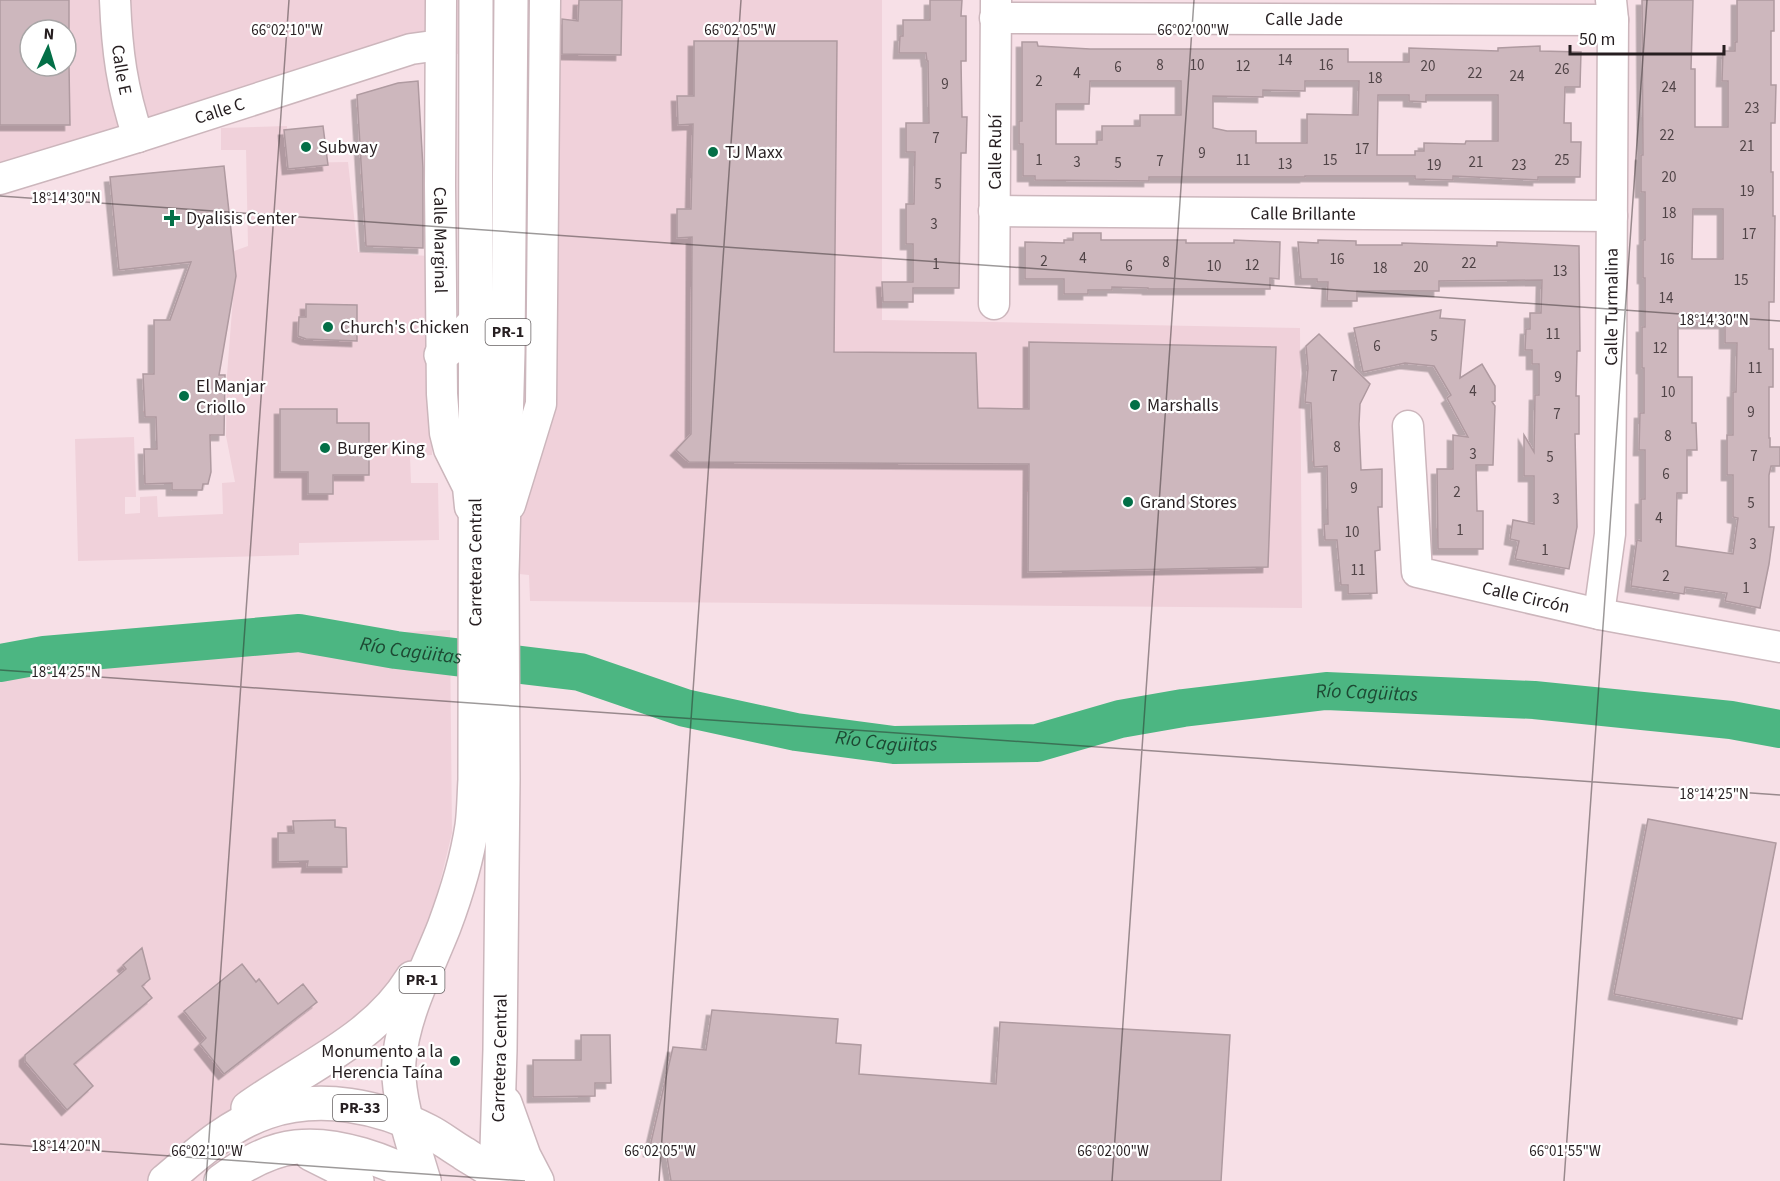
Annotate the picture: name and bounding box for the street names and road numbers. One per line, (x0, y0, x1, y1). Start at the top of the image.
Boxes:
street label: Calle Jade (1265, 6, 1343, 32)
street label: Calle E (106, 43, 138, 97)
street label: Calle C (191, 91, 248, 130)
street label: Calle Rubí (982, 114, 1008, 190)
street label: Calle Marginal (428, 187, 454, 293)
street label: Calle Brillante (1250, 201, 1356, 226)
street label: Calle Turmalina (1598, 248, 1624, 366)
road number: PR-1 (486, 319, 530, 345)
street label: Carretera Central (463, 498, 488, 626)
street label: Calle Circón (1480, 575, 1572, 619)
road number: PR-1 (400, 967, 444, 993)
street label: Carretera Central (485, 994, 513, 1123)
road number: PR-33 (333, 1095, 387, 1121)

